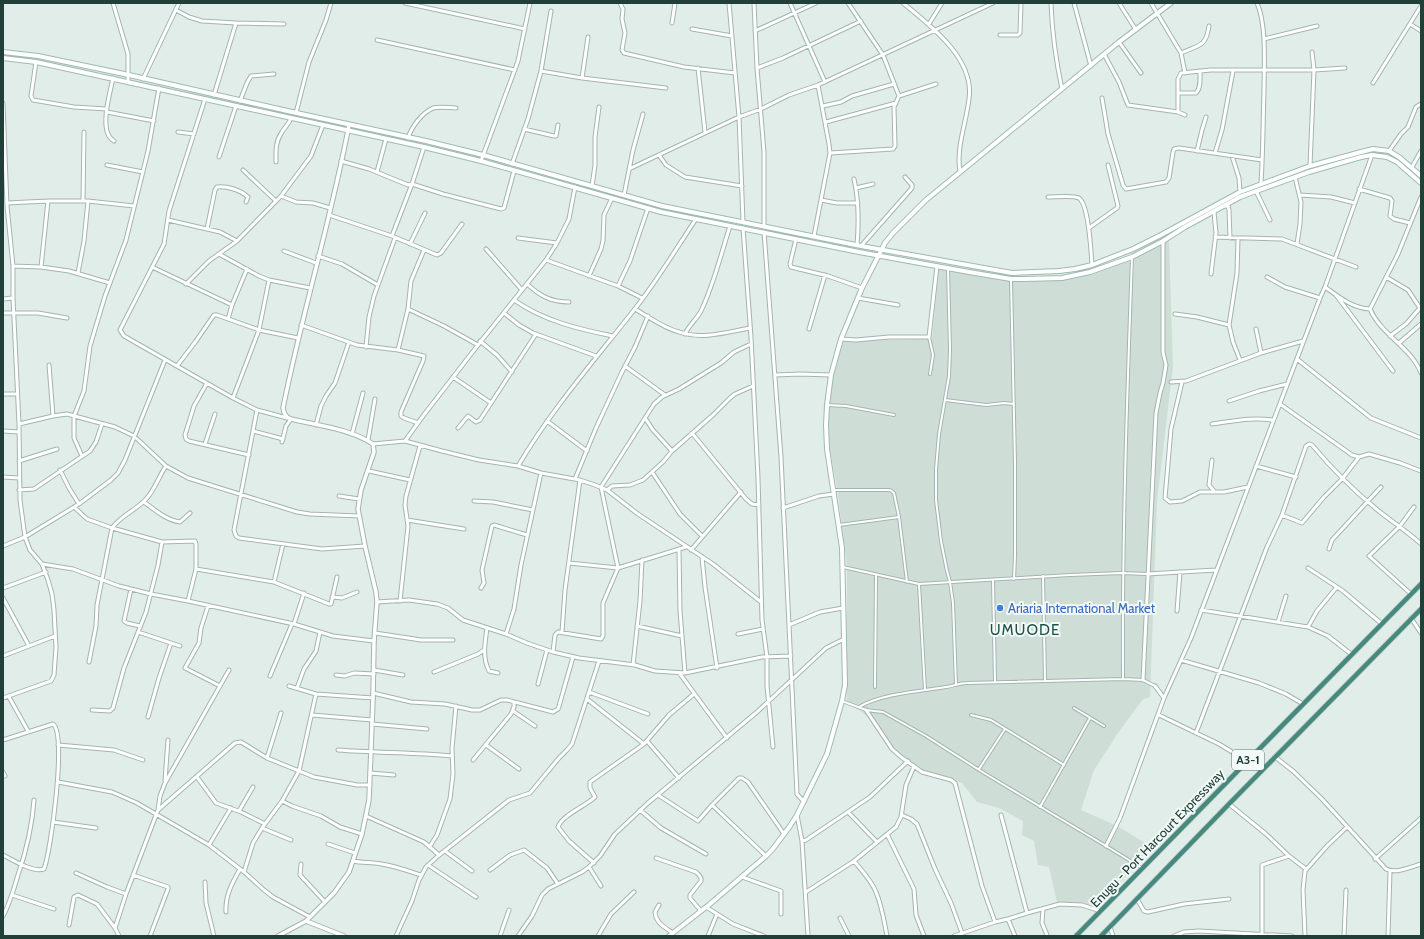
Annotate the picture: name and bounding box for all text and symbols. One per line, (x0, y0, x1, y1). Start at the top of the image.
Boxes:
place label: Ariaria International Market (1008, 600, 1156, 616)
marker: Ariaria International Market (995, 603, 1005, 613)
district label: UMUODE (990, 621, 1060, 639)
road number: A3-1 (1232, 750, 1264, 770)
street label: Enugu - Port Harcourt Expressway (1087, 765, 1228, 910)

